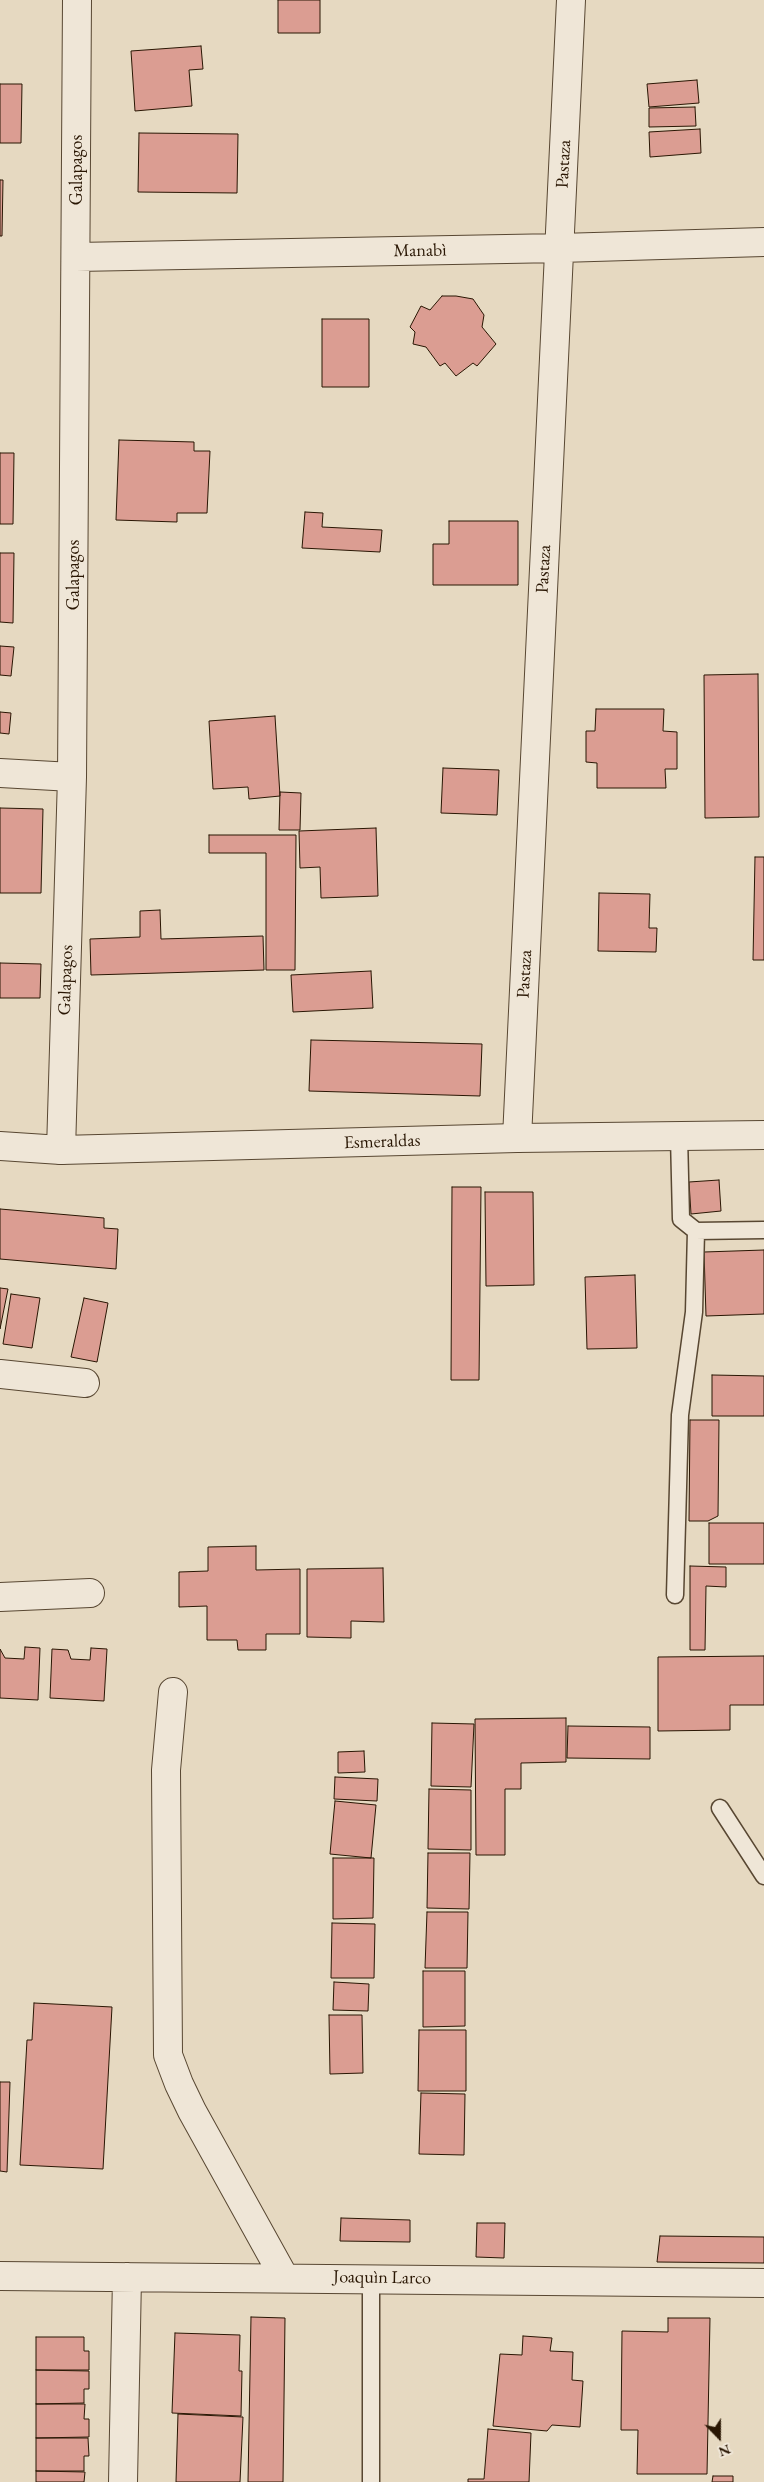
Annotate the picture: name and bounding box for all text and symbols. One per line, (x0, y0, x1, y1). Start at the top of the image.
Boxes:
street label: Galapagos (66, 135, 88, 205)
street label: Pastaza (552, 139, 576, 189)
street label: Manabì (393, 240, 447, 262)
street label: Galapagos (63, 540, 85, 610)
street label: Pastaza (532, 544, 556, 594)
street label: Galapagos (54, 944, 78, 1016)
street label: Pastaza (513, 949, 537, 999)
street label: Esmeraldas (343, 1130, 421, 1154)
street label: Joaquìn Larco (333, 2266, 431, 2290)
north arrow (694, 2412, 744, 2462)
text: N (716, 2440, 733, 2461)

